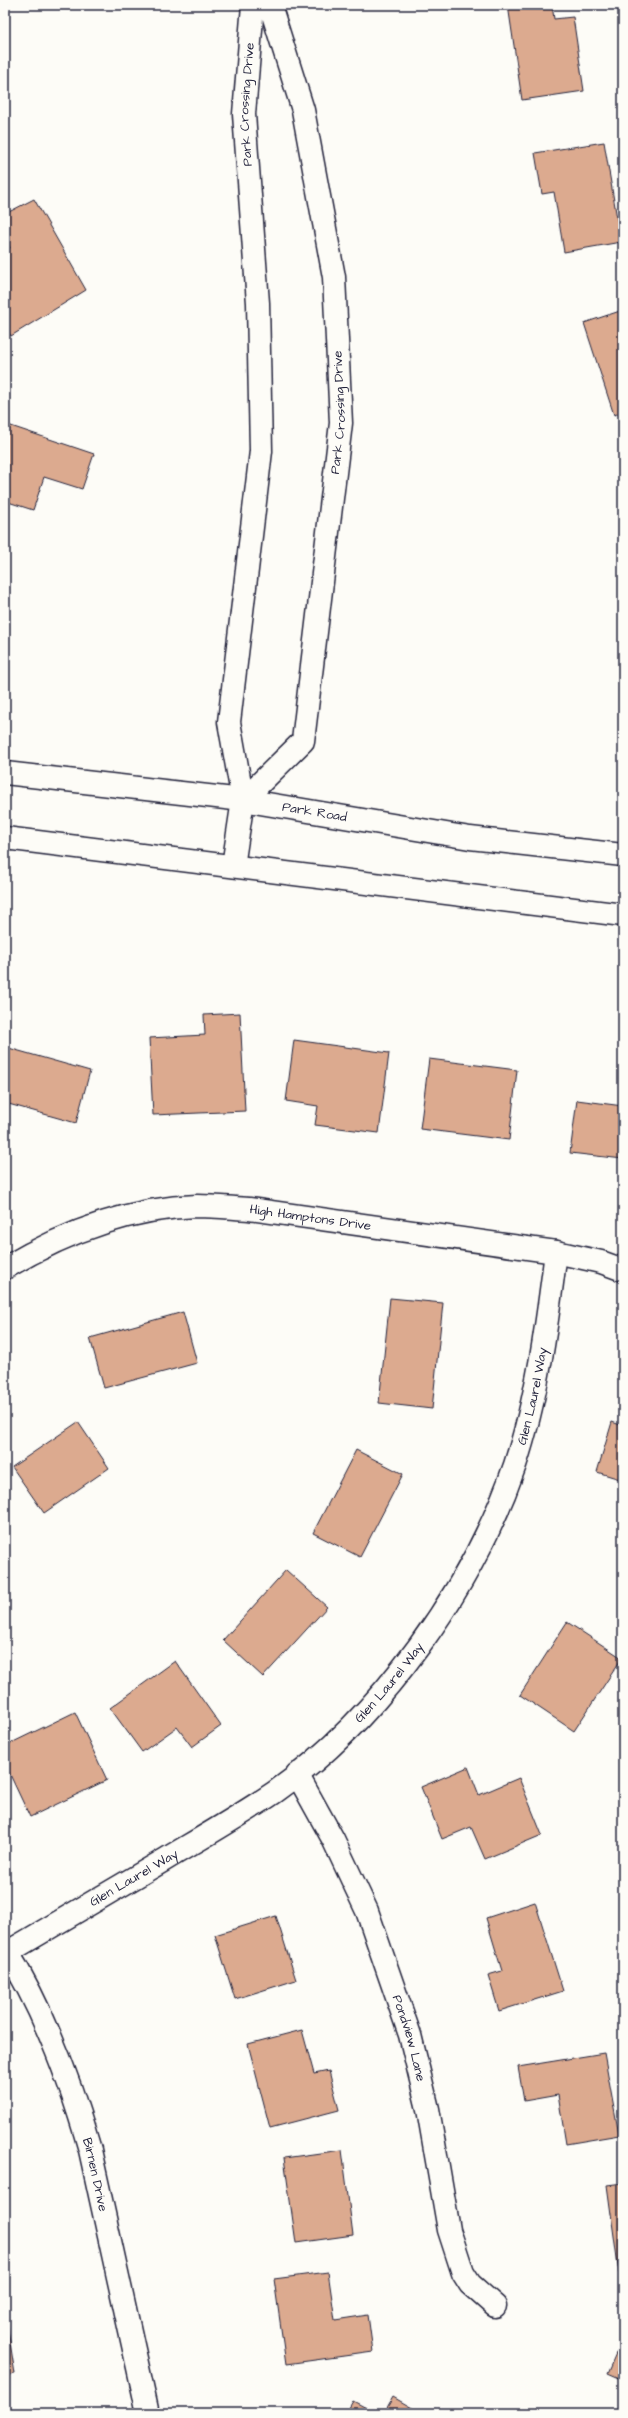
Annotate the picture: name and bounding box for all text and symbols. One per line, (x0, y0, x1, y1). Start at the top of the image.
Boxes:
street label: Park Crossing Drive (235, 42, 259, 167)
street label: Park Crossing Drive (326, 350, 350, 475)
street label: Park Road (281, 798, 348, 826)
street label: High Hamptons Drive (249, 1200, 372, 1235)
street label: Glen Laurel Way (513, 1346, 553, 1447)
street label: Glen Laurel Way (350, 1639, 429, 1727)
street label: Glen Laurel Way (86, 1845, 182, 1911)
street label: Pondview Lane (388, 1992, 430, 2083)
street label: Birnen Drive (78, 2136, 112, 2213)

